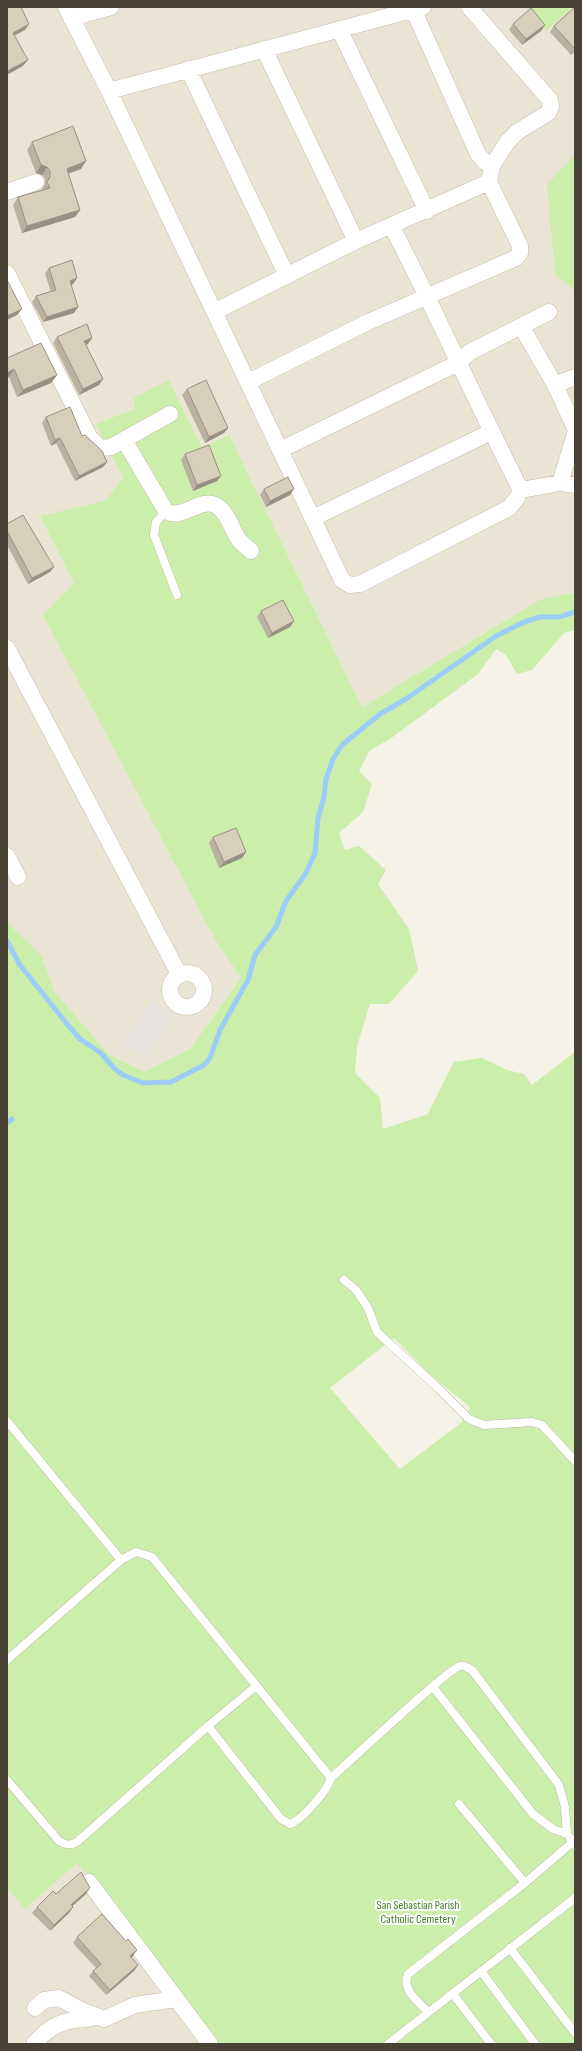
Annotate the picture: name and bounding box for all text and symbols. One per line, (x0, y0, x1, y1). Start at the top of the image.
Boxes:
park label: San Sebastian Parish Catholic Cemetery (377, 1898, 459, 1927)

